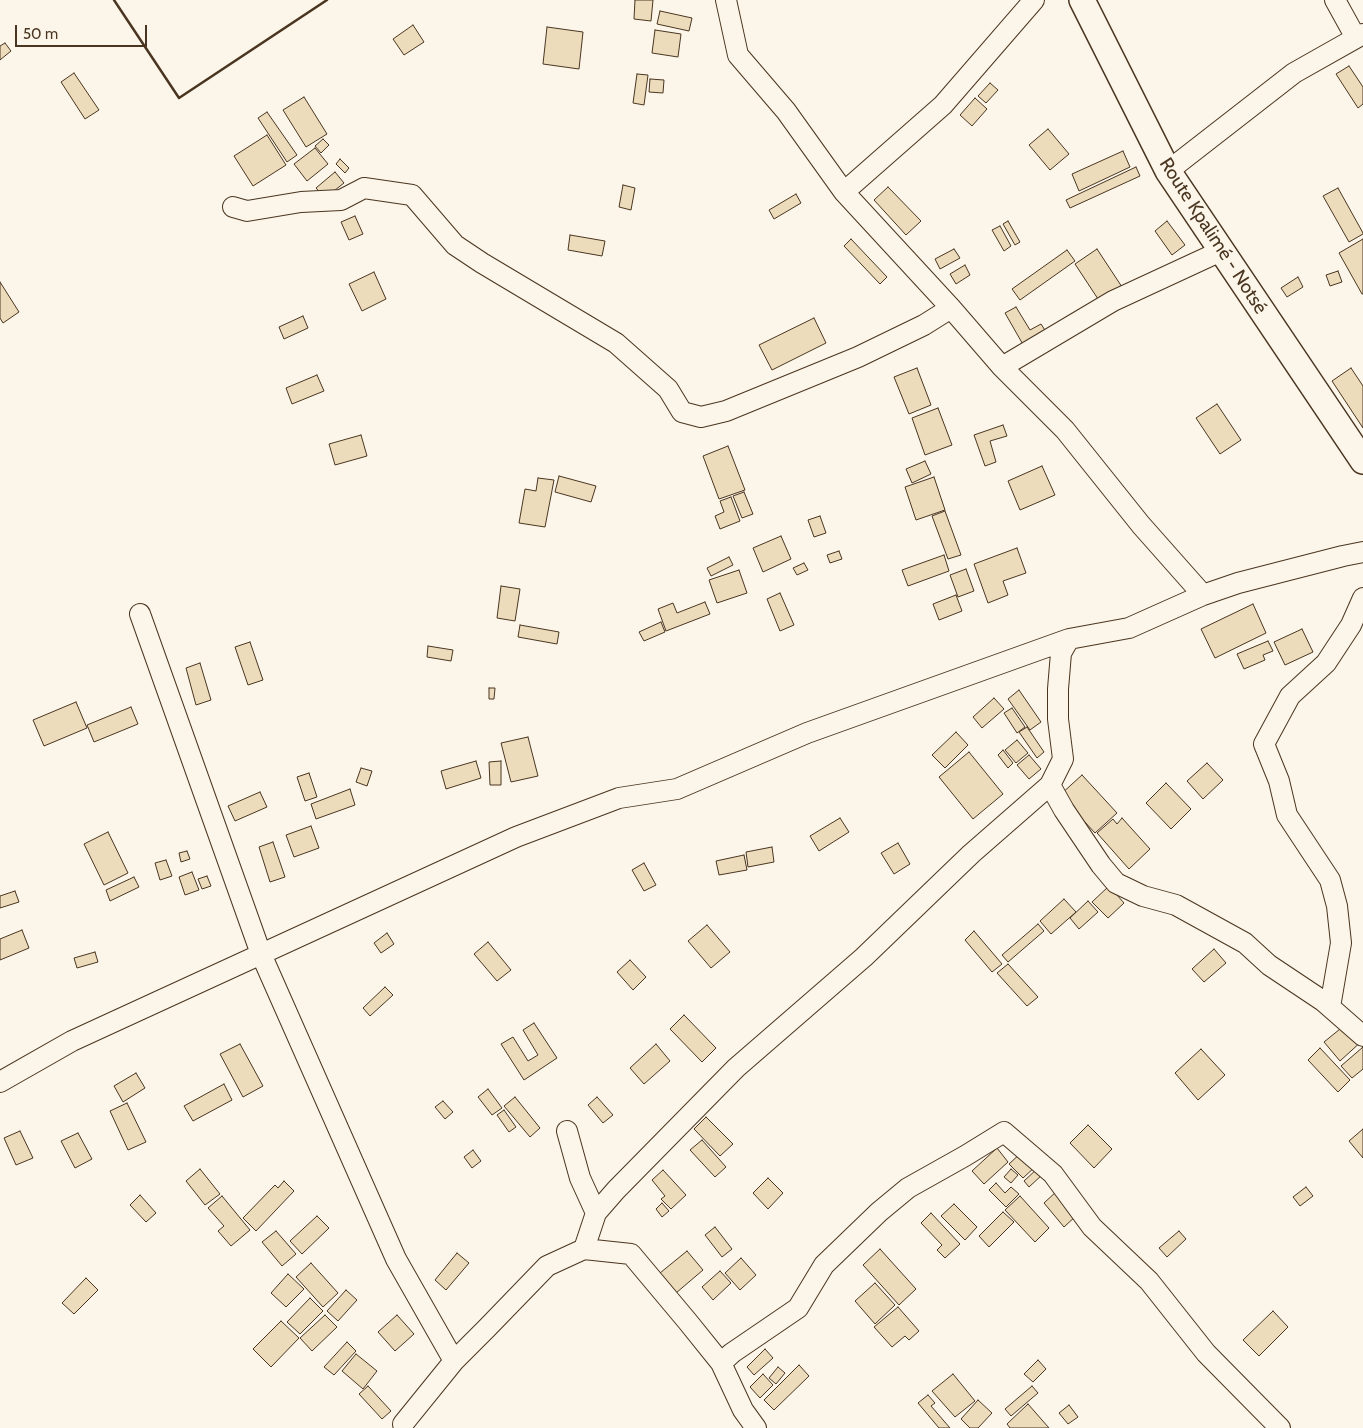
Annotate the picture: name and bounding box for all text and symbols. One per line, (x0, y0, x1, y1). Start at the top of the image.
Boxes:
scale bar (18, 15, 150, 47)
text: 50 m (23, 25, 58, 43)
street label: Route Kpalimé - Notsé (1154, 154, 1272, 318)

